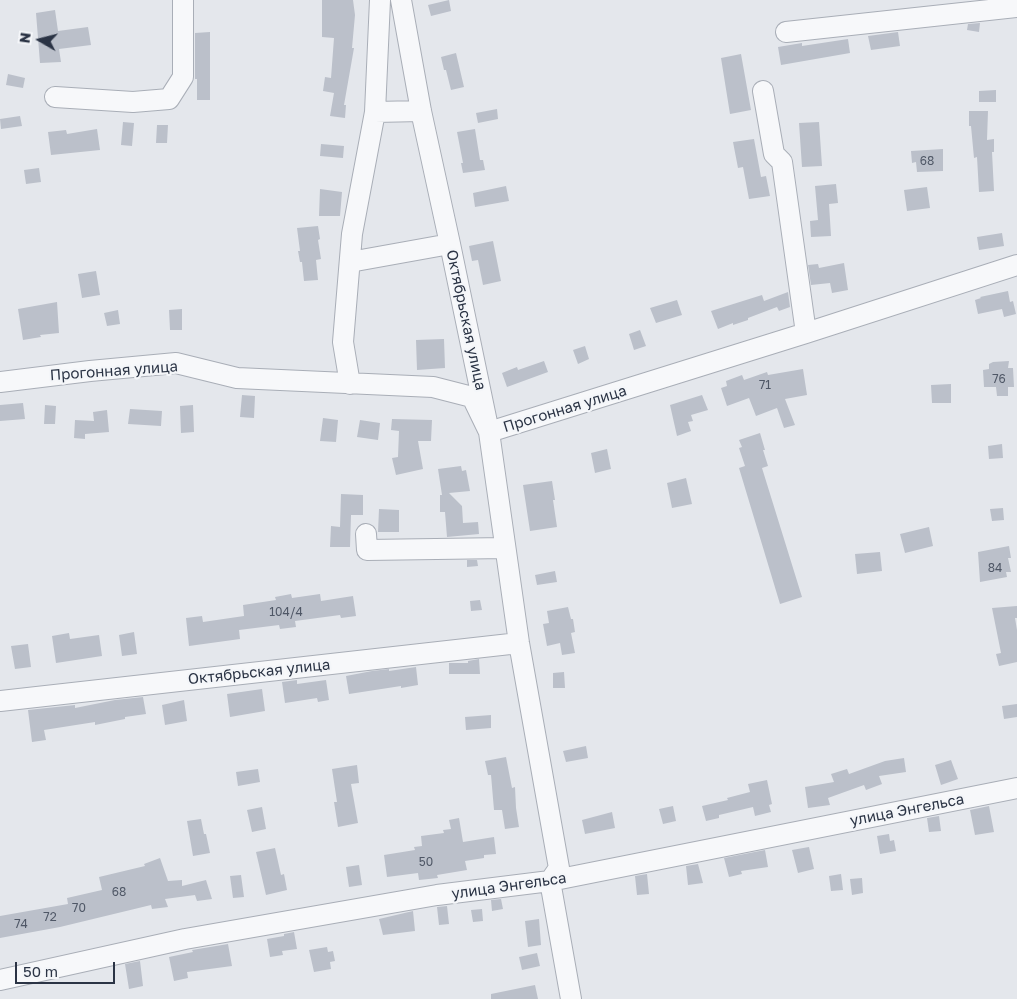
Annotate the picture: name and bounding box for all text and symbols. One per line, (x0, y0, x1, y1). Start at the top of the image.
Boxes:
north arrow (15, 15, 65, 65)
text: N (15, 31, 34, 44)
house number: 68 (920, 154, 934, 168)
street label: Октябрьская улица (442, 248, 490, 392)
street label: Прогонная улица (49, 358, 179, 384)
house number: 76 (992, 372, 1006, 386)
house number: 71 (759, 378, 771, 392)
street label: Прогонная улица (501, 382, 629, 436)
house number: 84 (988, 561, 1002, 575)
house number: 104/4 (269, 605, 303, 619)
street label: Октябрьская улица (187, 656, 331, 688)
street label: улица Энгельса (848, 790, 966, 830)
house number: 50 (419, 855, 433, 869)
street label: улица Энгельса (450, 869, 568, 903)
house number: 68 (112, 885, 126, 899)
house number: 70 (72, 901, 86, 915)
house number: 72 (43, 910, 57, 924)
house number: 74 (14, 917, 28, 931)
scale bar (18, 952, 118, 984)
text: 50 m (23, 962, 58, 980)

